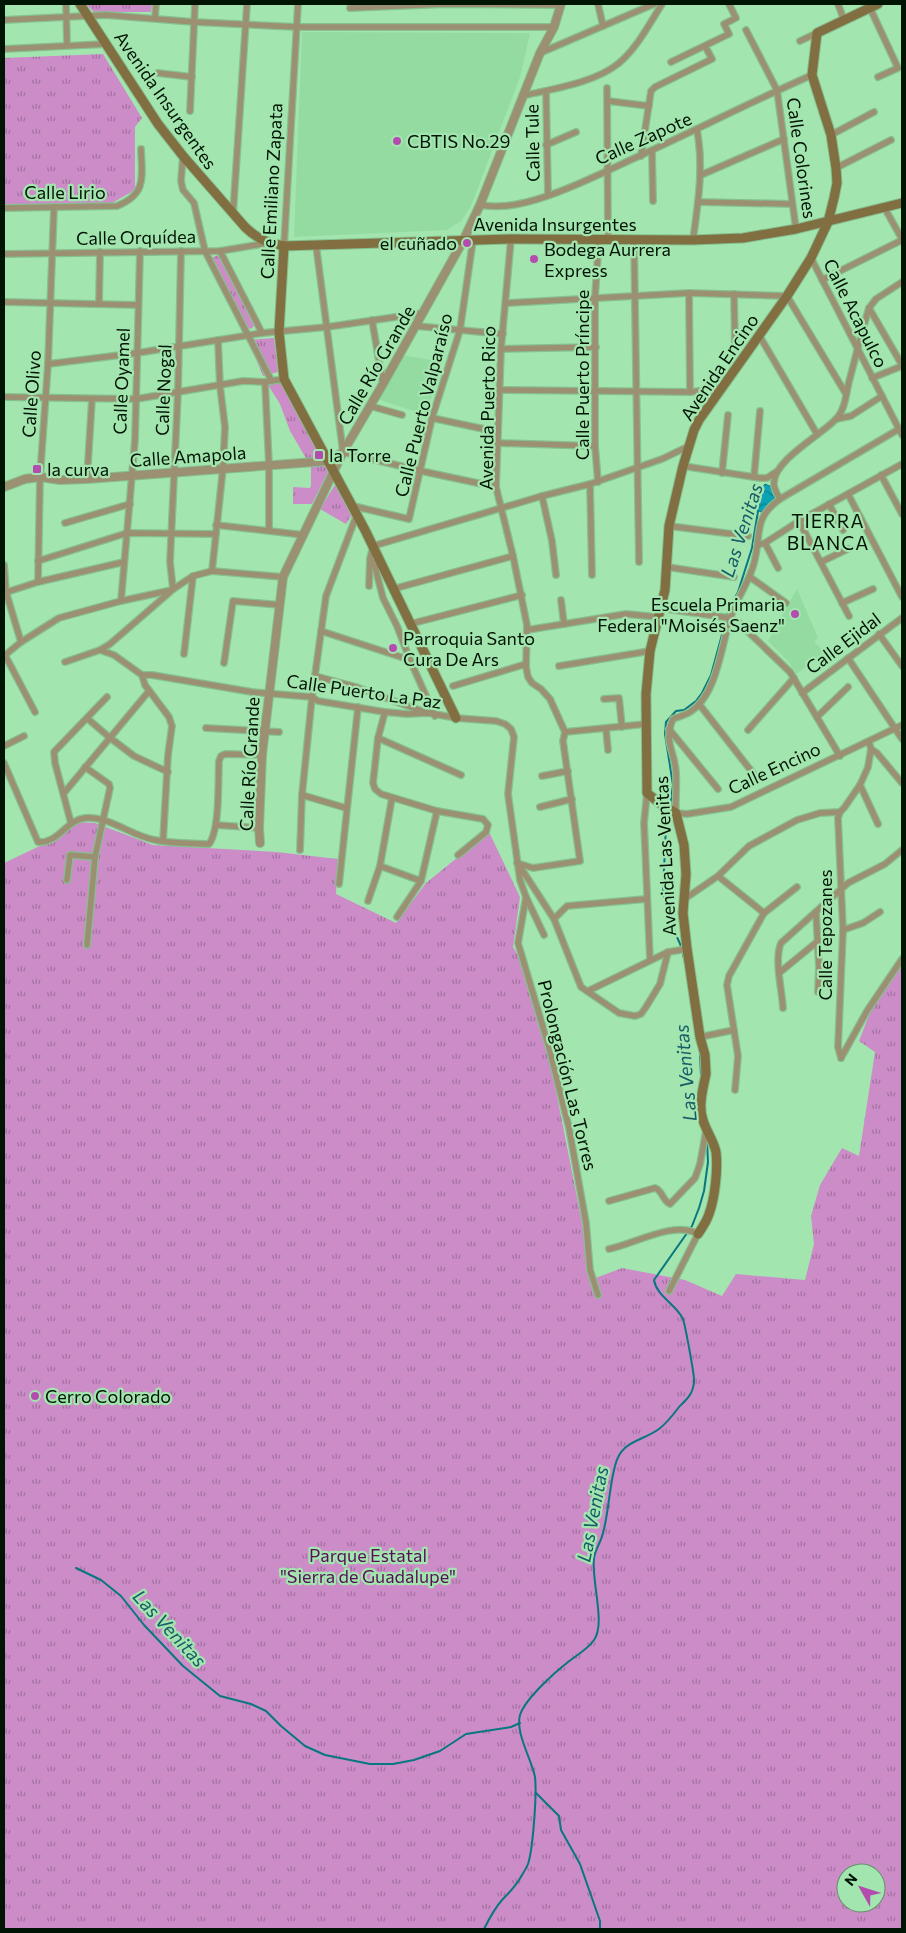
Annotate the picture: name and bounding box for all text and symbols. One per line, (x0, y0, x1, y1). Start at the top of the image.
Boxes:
street label: Avenida Insurgentes (110, 27, 222, 173)
street label: Calle Colorines (783, 96, 821, 220)
street label: Calle Emiliano Zapata (255, 102, 287, 280)
street label: Calle Tule (520, 104, 544, 182)
street label: Calle Zapote (591, 107, 695, 169)
place label: CBTIS No.29 (407, 130, 510, 152)
marker: CBTIS No.29 (391, 135, 403, 147)
street label: Calle Lirio (24, 181, 106, 203)
street label: Avenida Insurgentes (473, 213, 637, 235)
street label: Calle Orquídea (76, 225, 196, 249)
place label: el cuñado (380, 232, 457, 254)
marker: el cuñado (461, 237, 473, 249)
place label: Bodega Aurrera Express (544, 238, 671, 281)
marker: Bodega Aurrera Express (528, 253, 540, 265)
street label: Calle Acapulco (819, 255, 893, 371)
street label: Calle Puerto Príncipe (571, 290, 593, 460)
street label: Calle Río Grande (333, 301, 419, 429)
street label: Avenida Encino (675, 309, 763, 425)
street label: Calle Puerto Valparaíso (389, 311, 457, 499)
street label: Avenida Puerto Rico (475, 326, 499, 490)
street label: Calle Oyamel (108, 327, 134, 435)
street label: Calle Nogal (150, 344, 176, 436)
street label: Calle Olivo (17, 350, 45, 438)
street label: Calle Amapola (129, 441, 247, 471)
place label: la Torre (329, 444, 391, 466)
marker: la Torre (313, 449, 325, 461)
place label: la curva (47, 458, 109, 480)
marker: la curva (31, 463, 43, 475)
water label: Las Venitas (715, 480, 767, 580)
district label: TIERRA BLANCA (787, 509, 869, 554)
place label: Escuela Primaria Federal "Moisés Saenz" (597, 593, 785, 636)
marker: Escuela Primaria Federal "Moisés Saenz" (789, 608, 801, 620)
street label: Calle Ejidal (801, 608, 885, 678)
place label: Parroquia Santo Cura De Ars (403, 627, 535, 670)
marker: Parroquia Santo Cura De Ars (387, 642, 399, 654)
street label: Calle Puerto La Paz (285, 669, 443, 713)
street label: Calle Río Grande (234, 696, 264, 832)
street label: Calle Encino (724, 737, 824, 799)
street label: Avenida Las Venitas (650, 775, 680, 937)
street label: Calle Tepozanes (814, 869, 836, 1001)
street label: Prolongación Las Torres (534, 977, 602, 1173)
water label: Las Venitas (669, 1023, 701, 1122)
place label: Cerro Colorado (45, 1385, 171, 1407)
marker: Cerro Colorado (29, 1390, 41, 1402)
water label: Las Venitas (571, 1464, 613, 1564)
park label: Parque Estatal "Sierra de Guadalupe" (280, 1544, 456, 1587)
water label: Las Venitas (128, 1585, 212, 1672)
north arrow (836, 1863, 886, 1913)
text: N (841, 1870, 860, 1889)

